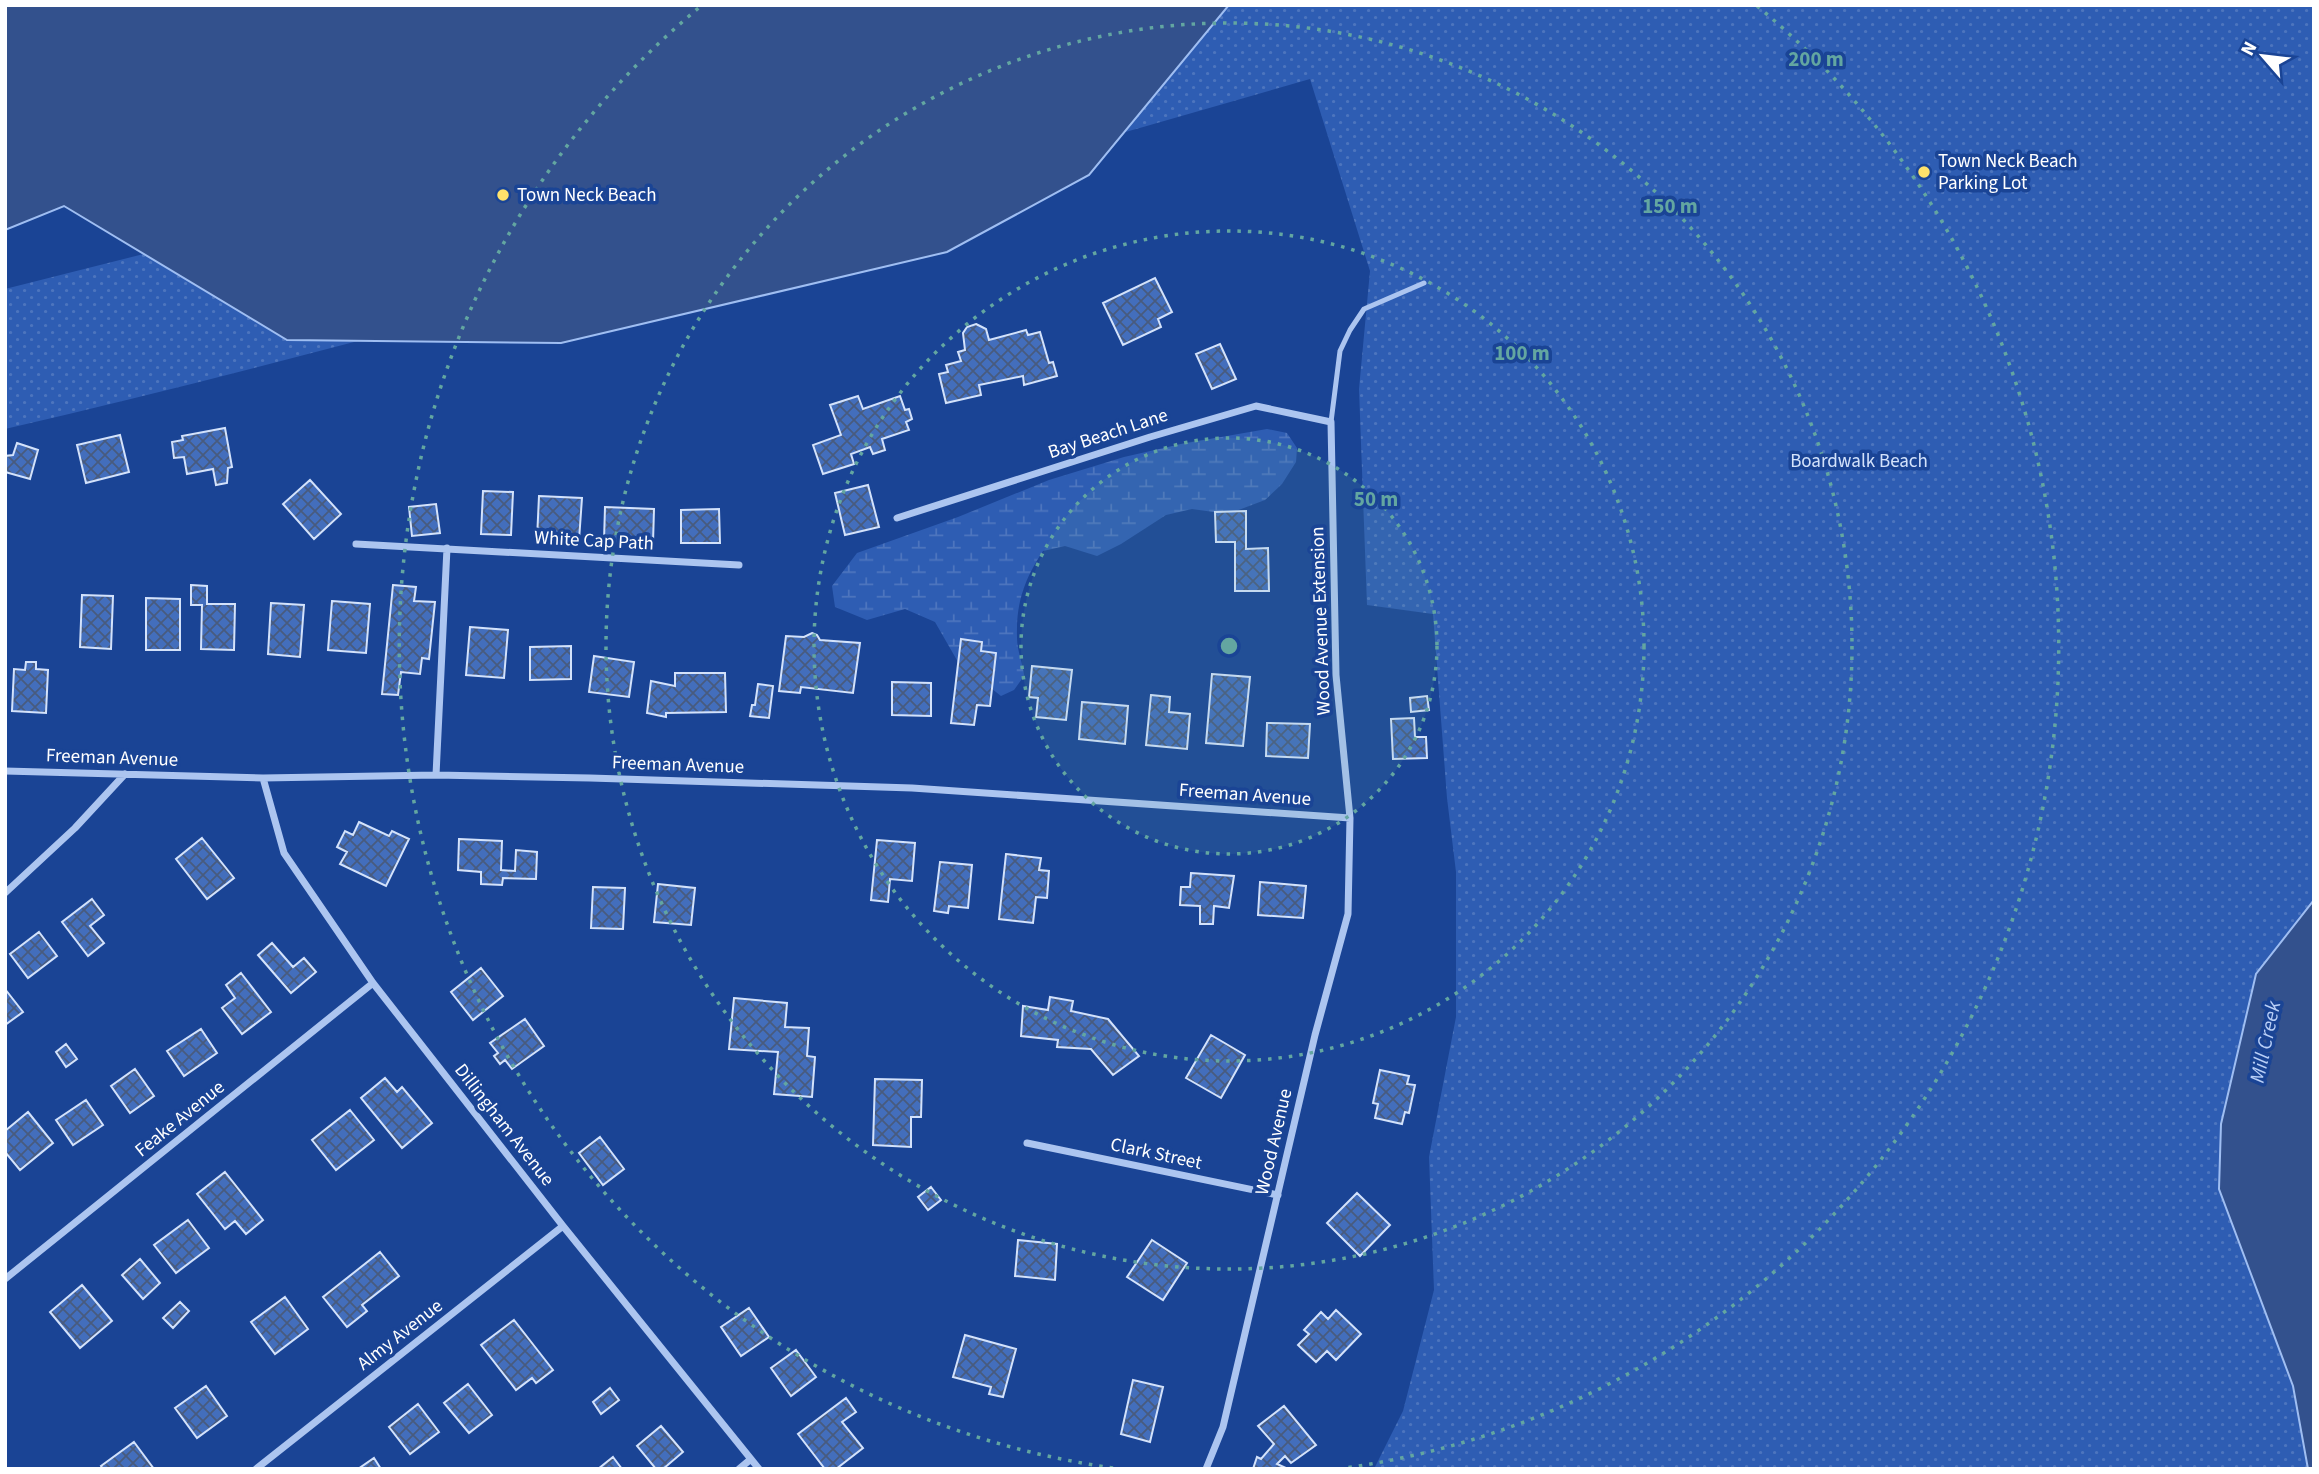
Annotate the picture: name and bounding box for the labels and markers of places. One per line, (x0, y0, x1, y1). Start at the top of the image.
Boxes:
place label: Town Neck Beach Parking Lot (1938, 148, 2078, 197)
marker: Town Neck Beach Parking Lot (1916, 164, 1932, 180)
place label: Town Neck Beach (517, 182, 657, 209)
marker: Town Neck Beach (495, 187, 511, 203)
centre of rings (1217, 634, 1241, 658)

